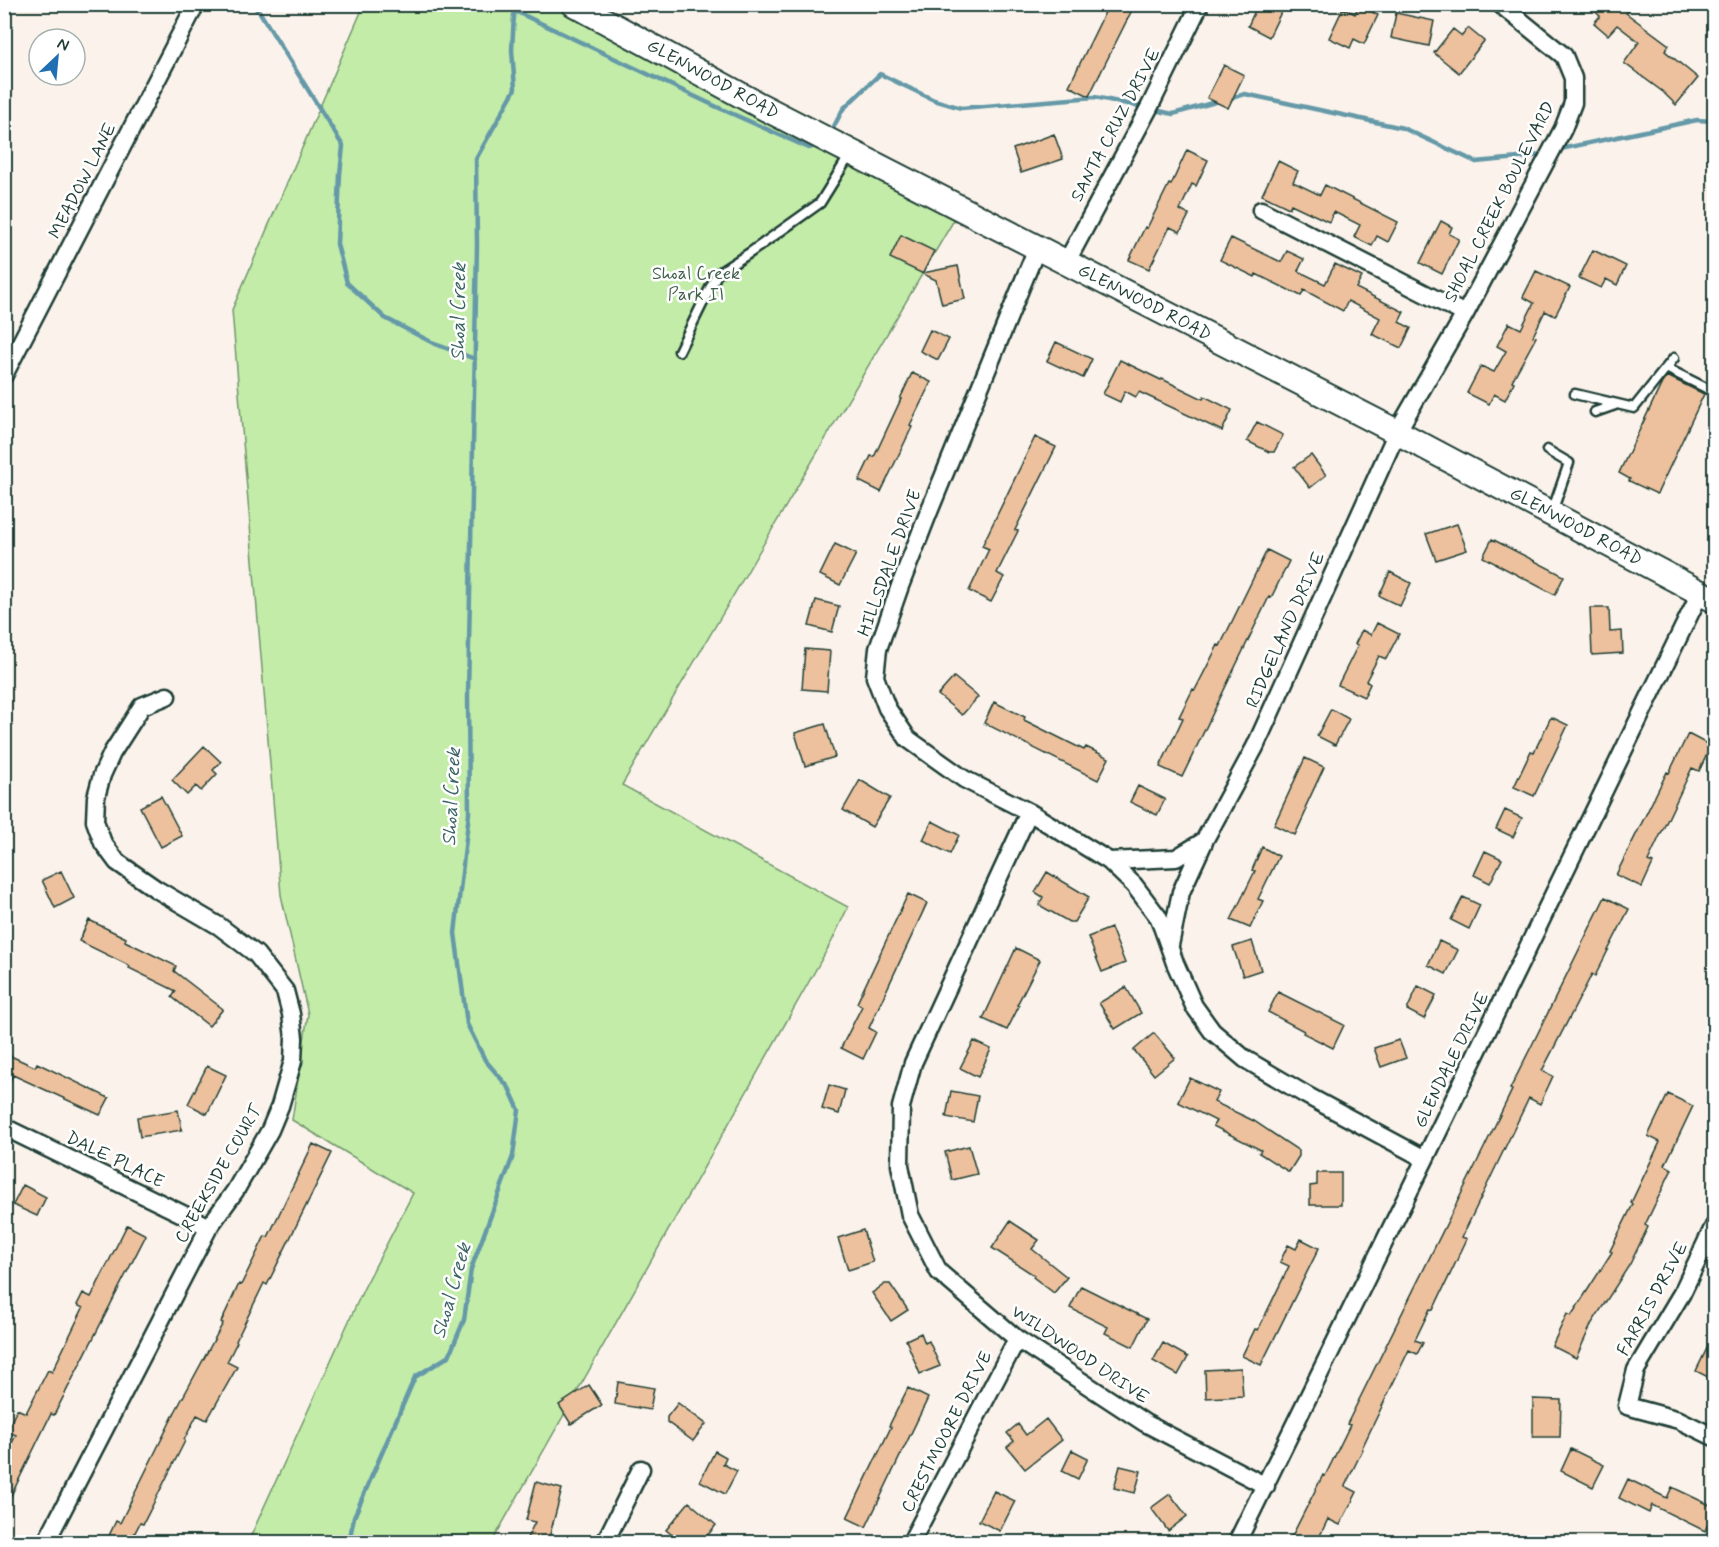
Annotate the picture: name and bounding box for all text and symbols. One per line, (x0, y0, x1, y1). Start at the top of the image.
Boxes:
north arrow (27, 27, 87, 87)
text: N (54, 33, 72, 57)
street label: GLENWOOD ROAD (642, 34, 783, 125)
street label: SANTA CRUZ DRIVE (1065, 44, 1167, 206)
street label: SHOAL CREEK BOULEVARD (1439, 97, 1561, 307)
street label: MEADOW LANE (43, 119, 123, 243)
street label: GLENWOOD ROAD (1074, 258, 1215, 347)
water label: Shoal Creek (445, 261, 473, 361)
park label: Shoal Creek Park II (652, 262, 740, 307)
street label: GLENWOOD ROAD (1505, 482, 1646, 572)
street label: HILLSDALE DRIVE (852, 486, 928, 640)
street label: RIDGELAND DRIVE (1241, 548, 1331, 712)
water label: Shoal Creek (436, 745, 468, 847)
street label: GLENDALE DRIVE (1409, 988, 1495, 1132)
street label: CREEKSIDE COURT (170, 1100, 269, 1248)
street label: DALE PLACE (62, 1126, 168, 1194)
street label: FARRIS DRIVE (1612, 1237, 1694, 1360)
water label: Shoal Creek (426, 1238, 479, 1342)
street label: WILDWOOD DRIVE (1006, 1300, 1154, 1410)
street label: CRESTMOORE DRIVE (896, 1347, 998, 1517)

